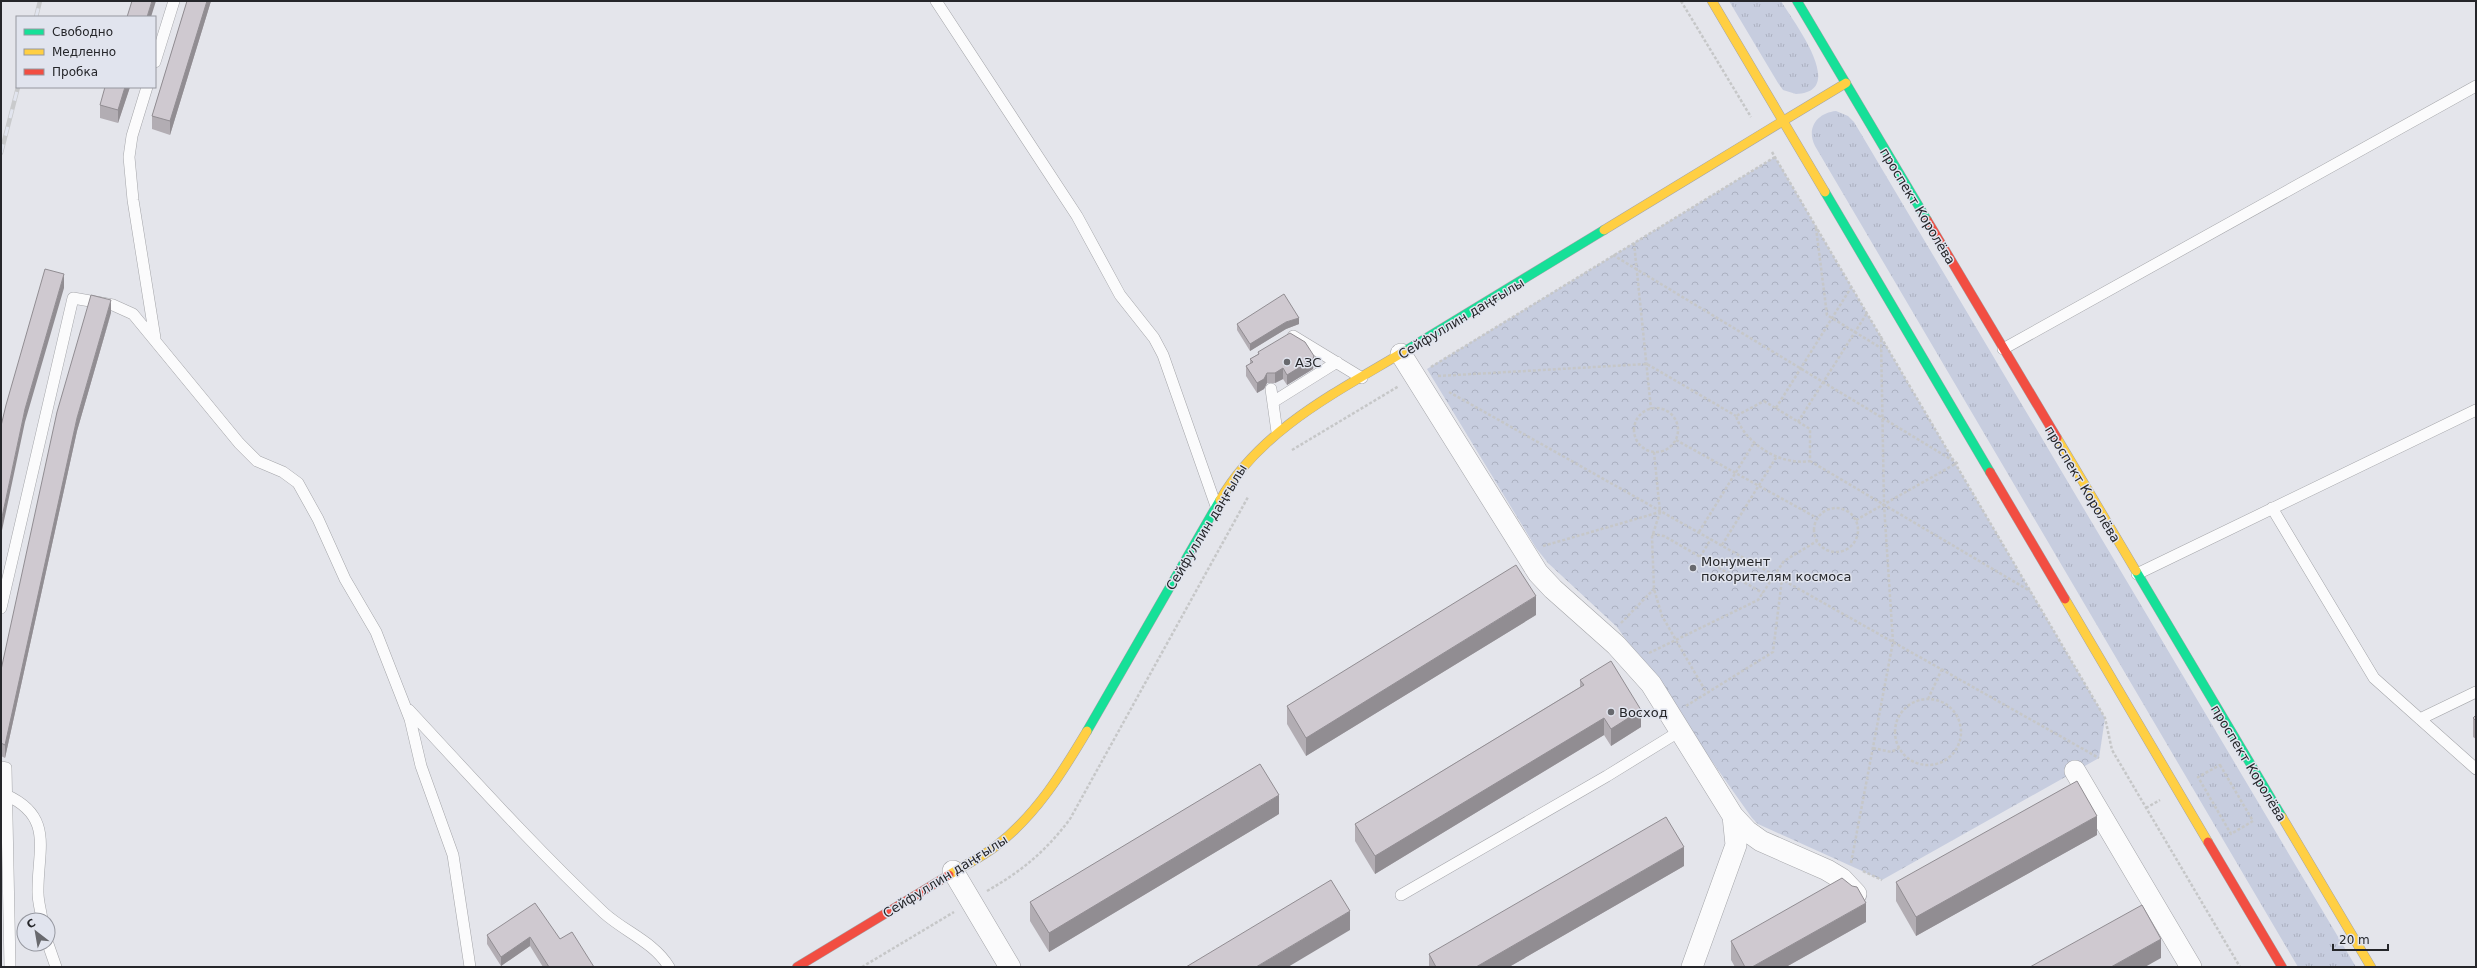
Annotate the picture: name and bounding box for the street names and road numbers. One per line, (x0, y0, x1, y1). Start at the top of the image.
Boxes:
street label: проспект Королёва (1877, 145, 1958, 267)
street label: Сейфуллин даңғылы (1396, 275, 1527, 362)
street label: проспект Королёва (2042, 423, 2123, 545)
street label: Сейфуллин даңғылы (1163, 462, 1250, 593)
street label: проспект Королёва (2208, 702, 2289, 824)
street label: Сейфуллин даңғылы (880, 832, 1010, 921)

